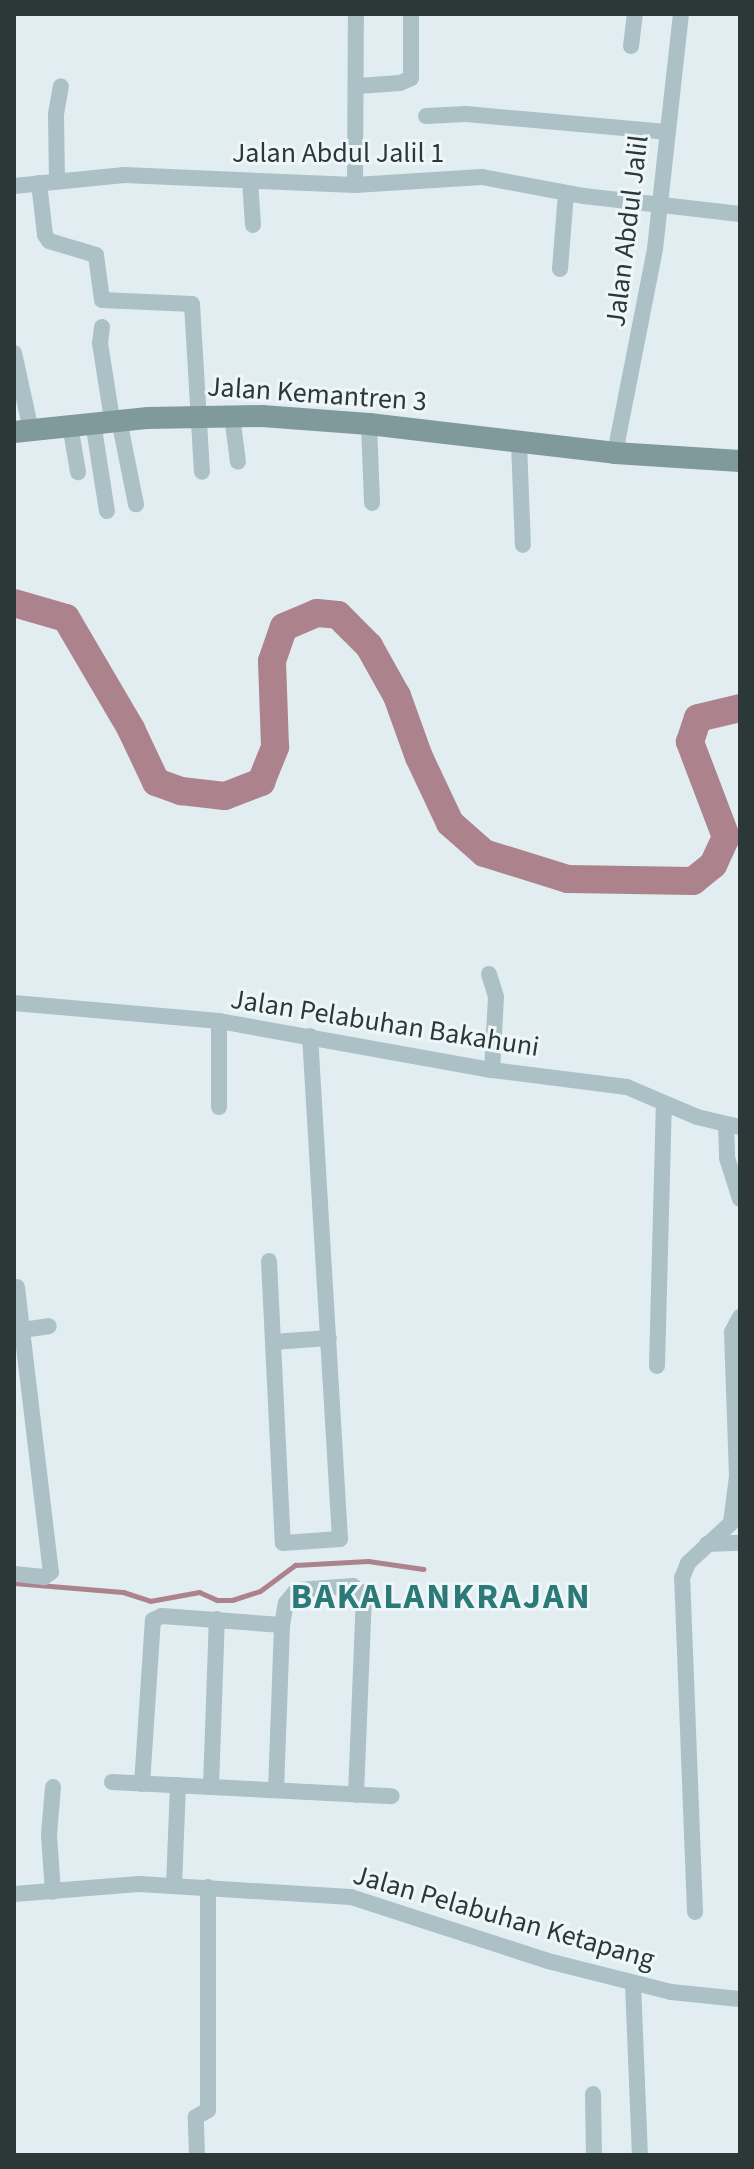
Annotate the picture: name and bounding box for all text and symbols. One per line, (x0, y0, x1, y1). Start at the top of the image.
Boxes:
street label: Jalan Abdul Jalil (599, 133, 655, 329)
street label: Jalan Abdul Jalil 1 (232, 136, 444, 170)
street label: Jalan Kemantren 3 (206, 370, 428, 418)
street label: Jalan Pelabuhan Bakahuni (228, 982, 542, 1064)
district label: BAKALANKRAJAN (290, 1575, 592, 1619)
street label: Jalan Pelabuhan Ketapang (349, 1858, 659, 1976)

